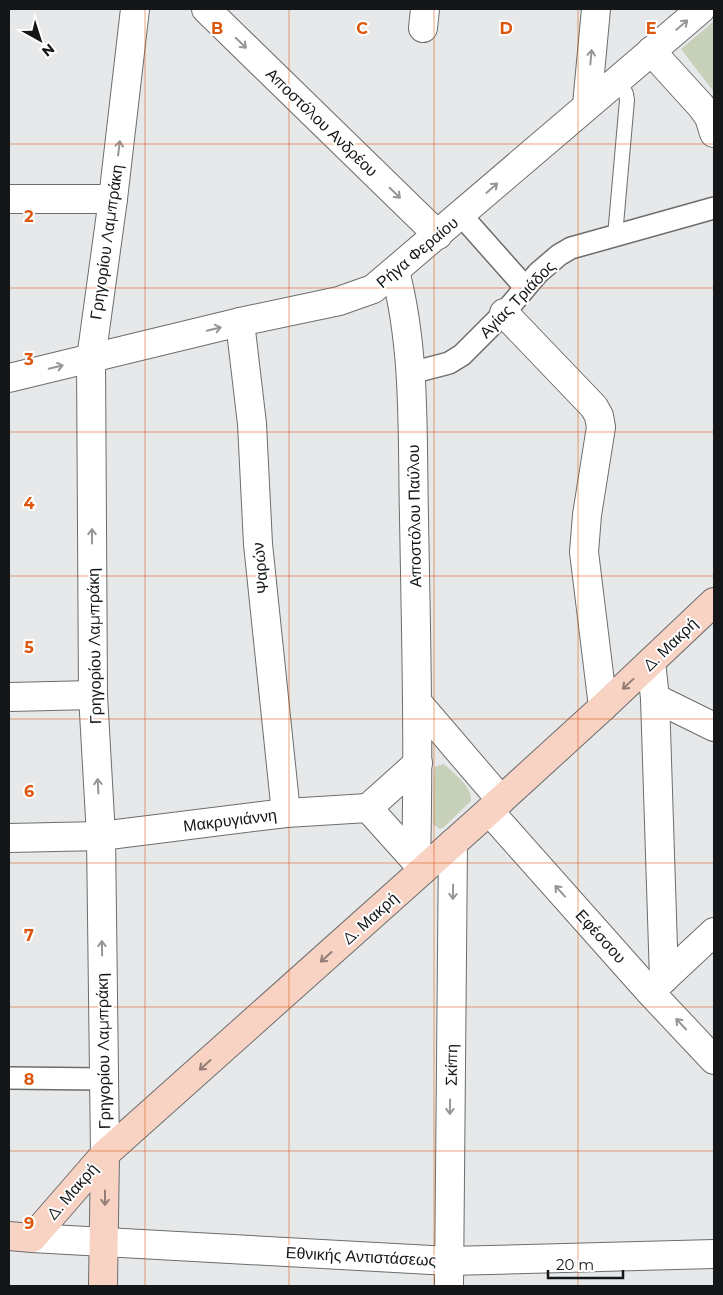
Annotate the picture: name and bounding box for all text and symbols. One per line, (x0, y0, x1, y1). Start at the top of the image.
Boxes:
north arrow (15, 15, 65, 65)
text: B (211, 19, 223, 38)
text: C (356, 19, 368, 38)
text: D (499, 19, 513, 38)
text: E (646, 19, 656, 38)
one-way arrow (675, 20, 688, 31)
one-way arrow (234, 37, 247, 49)
text: N (38, 40, 58, 61)
one-way arrow (586, 49, 596, 65)
street label: Αποστόλου Ανδρέου (262, 64, 381, 181)
one-way arrow (114, 140, 124, 156)
street label: Γρηγορίου Λαμπράκη (86, 163, 127, 321)
one-way arrow (485, 183, 498, 194)
one-way arrow (388, 187, 401, 199)
text: 2 (24, 207, 34, 226)
street label: Ρήγα Φεραίου (373, 213, 462, 292)
street label: Αγίας Τριάδος (476, 256, 559, 342)
one-way arrow (206, 324, 222, 333)
text: 3 (23, 350, 34, 369)
one-way arrow (48, 362, 64, 371)
street label: Αποστόλου Παύλου (404, 445, 425, 587)
text: 4 (23, 494, 35, 513)
one-way arrow (87, 528, 97, 544)
street label: Ψαρών (248, 541, 273, 595)
street label: Γρηγορίου Λαμπράκη (84, 568, 105, 724)
street label: Δ. Μακρή (639, 614, 701, 675)
text: 5 (24, 638, 34, 657)
one-way arrow (622, 678, 634, 690)
one-way arrow (94, 778, 103, 794)
text: 6 (24, 782, 34, 801)
street label: Μακρυγιάννη (182, 805, 278, 836)
one-way arrow (448, 884, 458, 900)
one-way arrow (554, 884, 566, 897)
street label: Δ. Μακρή (339, 888, 402, 948)
street label: Εφέσσου (572, 906, 630, 967)
text: 7 (24, 926, 34, 945)
one-way arrow (97, 940, 107, 956)
one-way arrow (320, 951, 333, 963)
street label: Γρηγορίου Λαμπράκη (93, 973, 114, 1129)
one-way arrow (675, 1018, 687, 1031)
street label: Σκίπη (442, 1044, 461, 1086)
one-way arrow (198, 1059, 211, 1071)
text: 8 (24, 1070, 34, 1089)
one-way arrow (446, 1099, 455, 1115)
street label: Δ. Μακρή (43, 1159, 102, 1223)
one-way arrow (100, 1189, 110, 1205)
text: 9 (24, 1214, 34, 1233)
street label: Εθνικής Αντιστάσεως (285, 1243, 437, 1270)
scale bar (548, 1248, 623, 1280)
text: 20 m (556, 1255, 594, 1274)

